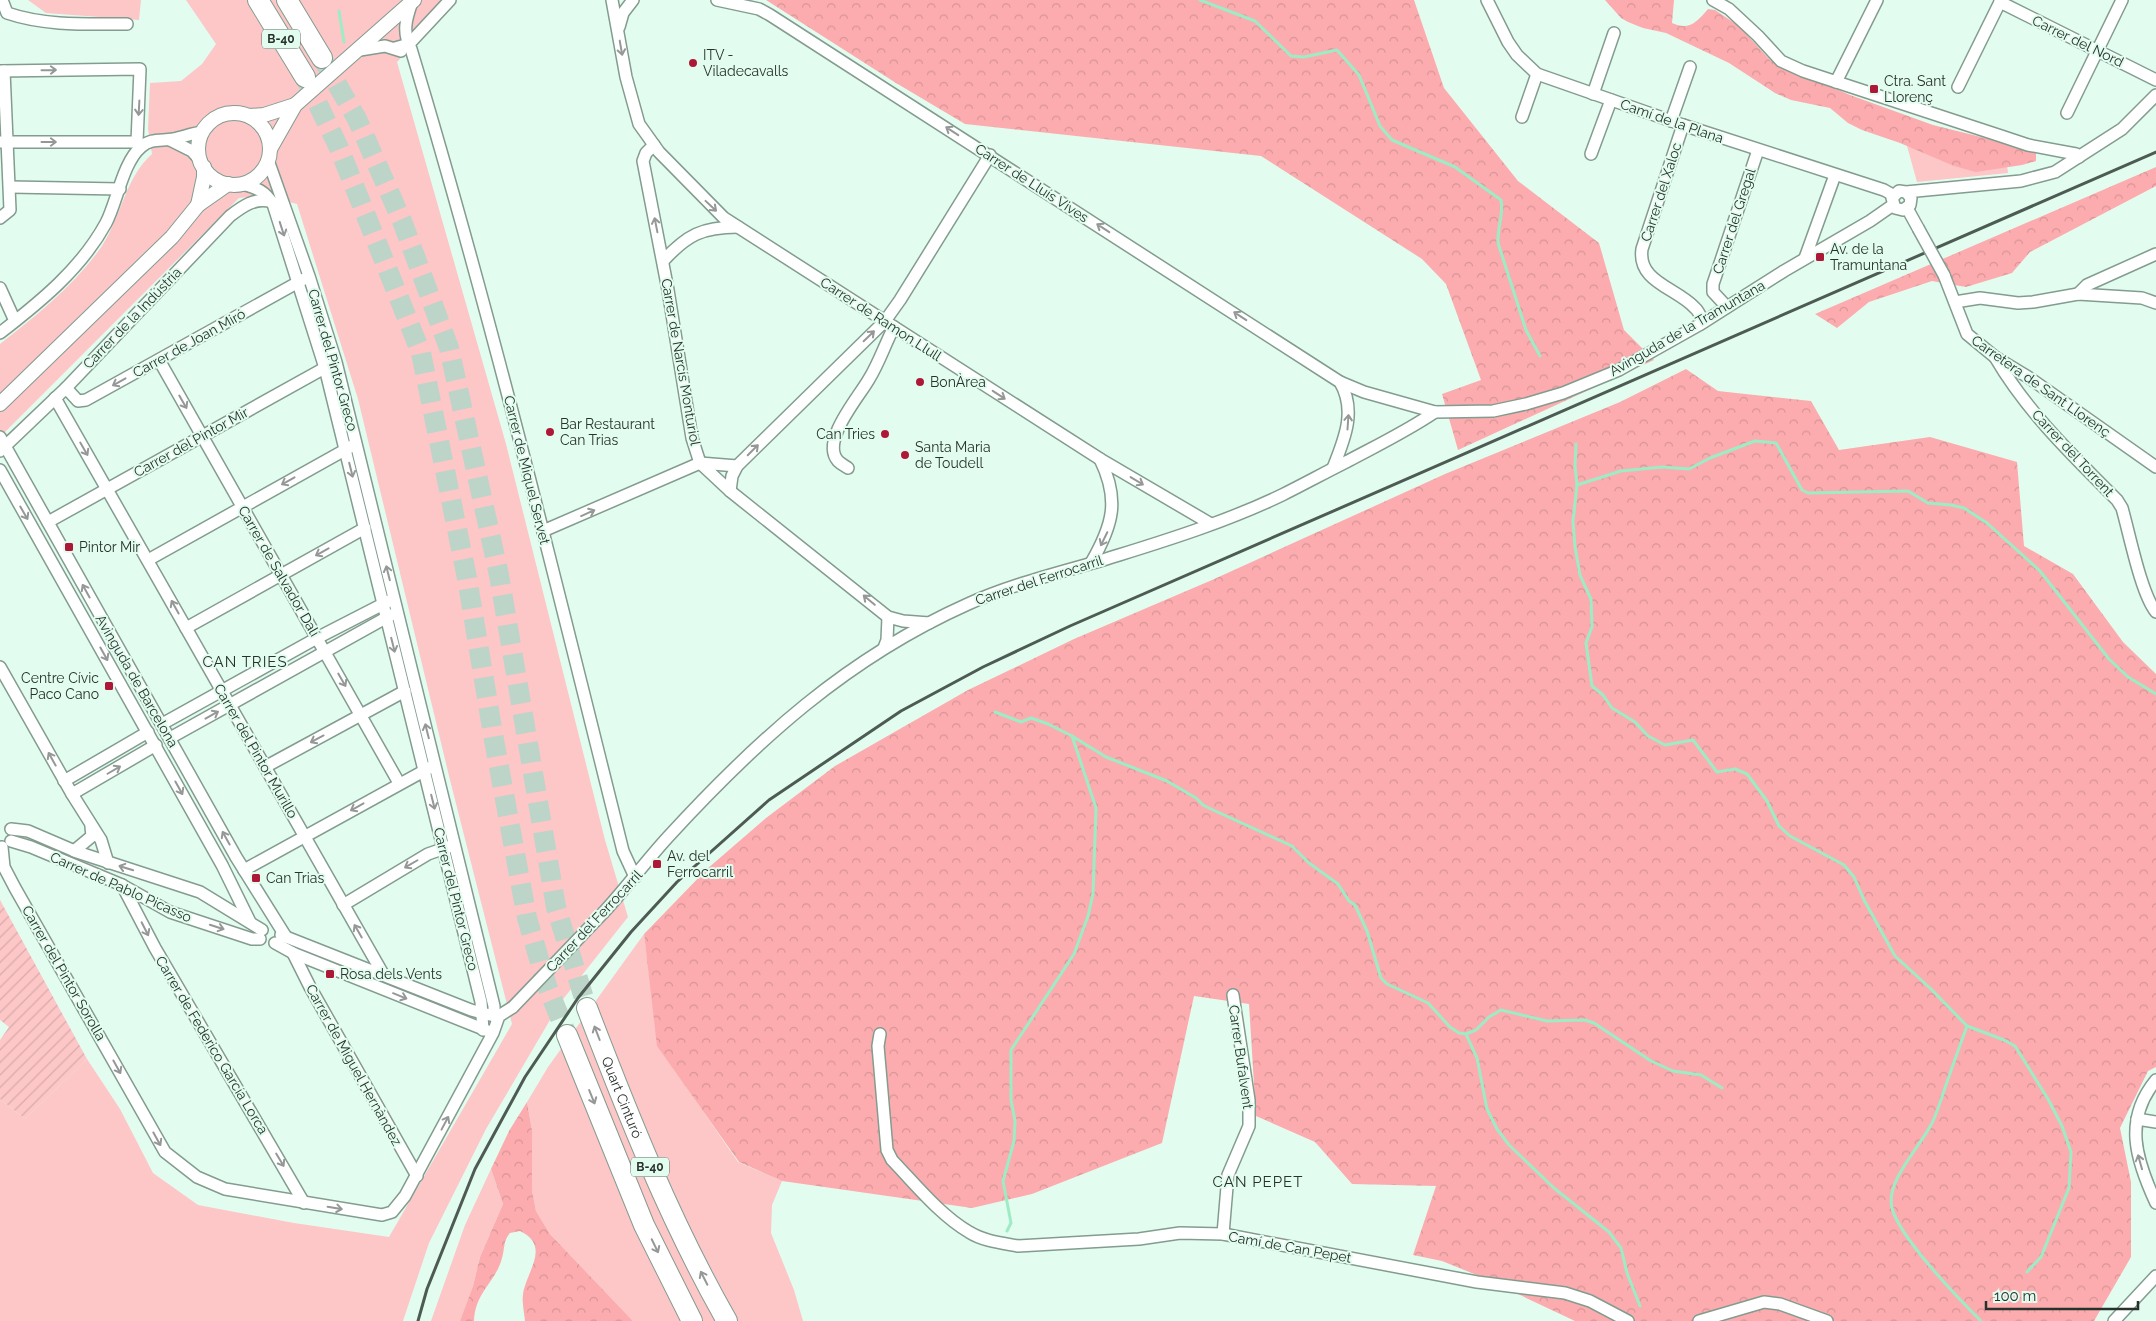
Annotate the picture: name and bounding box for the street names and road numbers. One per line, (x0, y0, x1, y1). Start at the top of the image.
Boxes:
street label: Carrer del Nord (2030, 12, 2126, 70)
road number: B-40 (262, 30, 300, 48)
street label: Camí de la Plana (1618, 96, 1726, 146)
street label: Carrer de Lluís Vives (972, 140, 1092, 226)
street label: Carrer del Xaloc (1637, 140, 1685, 244)
street label: Carrer del Gregal (1709, 166, 1759, 276)
street label: Carrer de la Indústria (80, 264, 184, 372)
street label: Carrer de Ramon Llull (817, 274, 945, 364)
street label: Carrer de Narcís Monturiol (658, 277, 704, 447)
street label: Avinguda de la Tramuntana (1606, 277, 1768, 379)
street label: Carrer del Pintor Greco (305, 287, 361, 433)
street label: Carrer de Joan Miró (130, 305, 248, 381)
street label: Carretera de Sant Llorenç (1968, 332, 2114, 440)
street label: Carrer de Miquel Servet (501, 394, 553, 546)
street label: Carrer del Pintor Mir (131, 404, 251, 480)
street label: Carrer del Torrent (2029, 406, 2117, 500)
street label: Carrer de Salvador Dalí (235, 503, 323, 640)
street label: Carrer del Ferrocarril (973, 552, 1105, 608)
street label: Avinguda de Barcelona (92, 612, 182, 750)
street label: Carrer del Pintor Murillo (211, 681, 301, 821)
street label: Carrer del Pintor Greco (430, 826, 482, 972)
street label: Carrer de Pablo Picasso (48, 849, 194, 925)
street label: Carrer del Ferrocarril (543, 867, 645, 975)
street label: Carrer del Pintor Sorolla (19, 903, 109, 1043)
street label: Carrer de Federico García Lorca (152, 953, 272, 1137)
street label: Carrer de Miguel Hernàndez (303, 981, 405, 1149)
street label: Carrer Bufalvent (1226, 1004, 1256, 1110)
street label: Quart Cinturó (599, 1054, 646, 1141)
road number: B-40 (631, 1158, 669, 1176)
street label: Camí de Can Pepet (1227, 1228, 1353, 1266)

